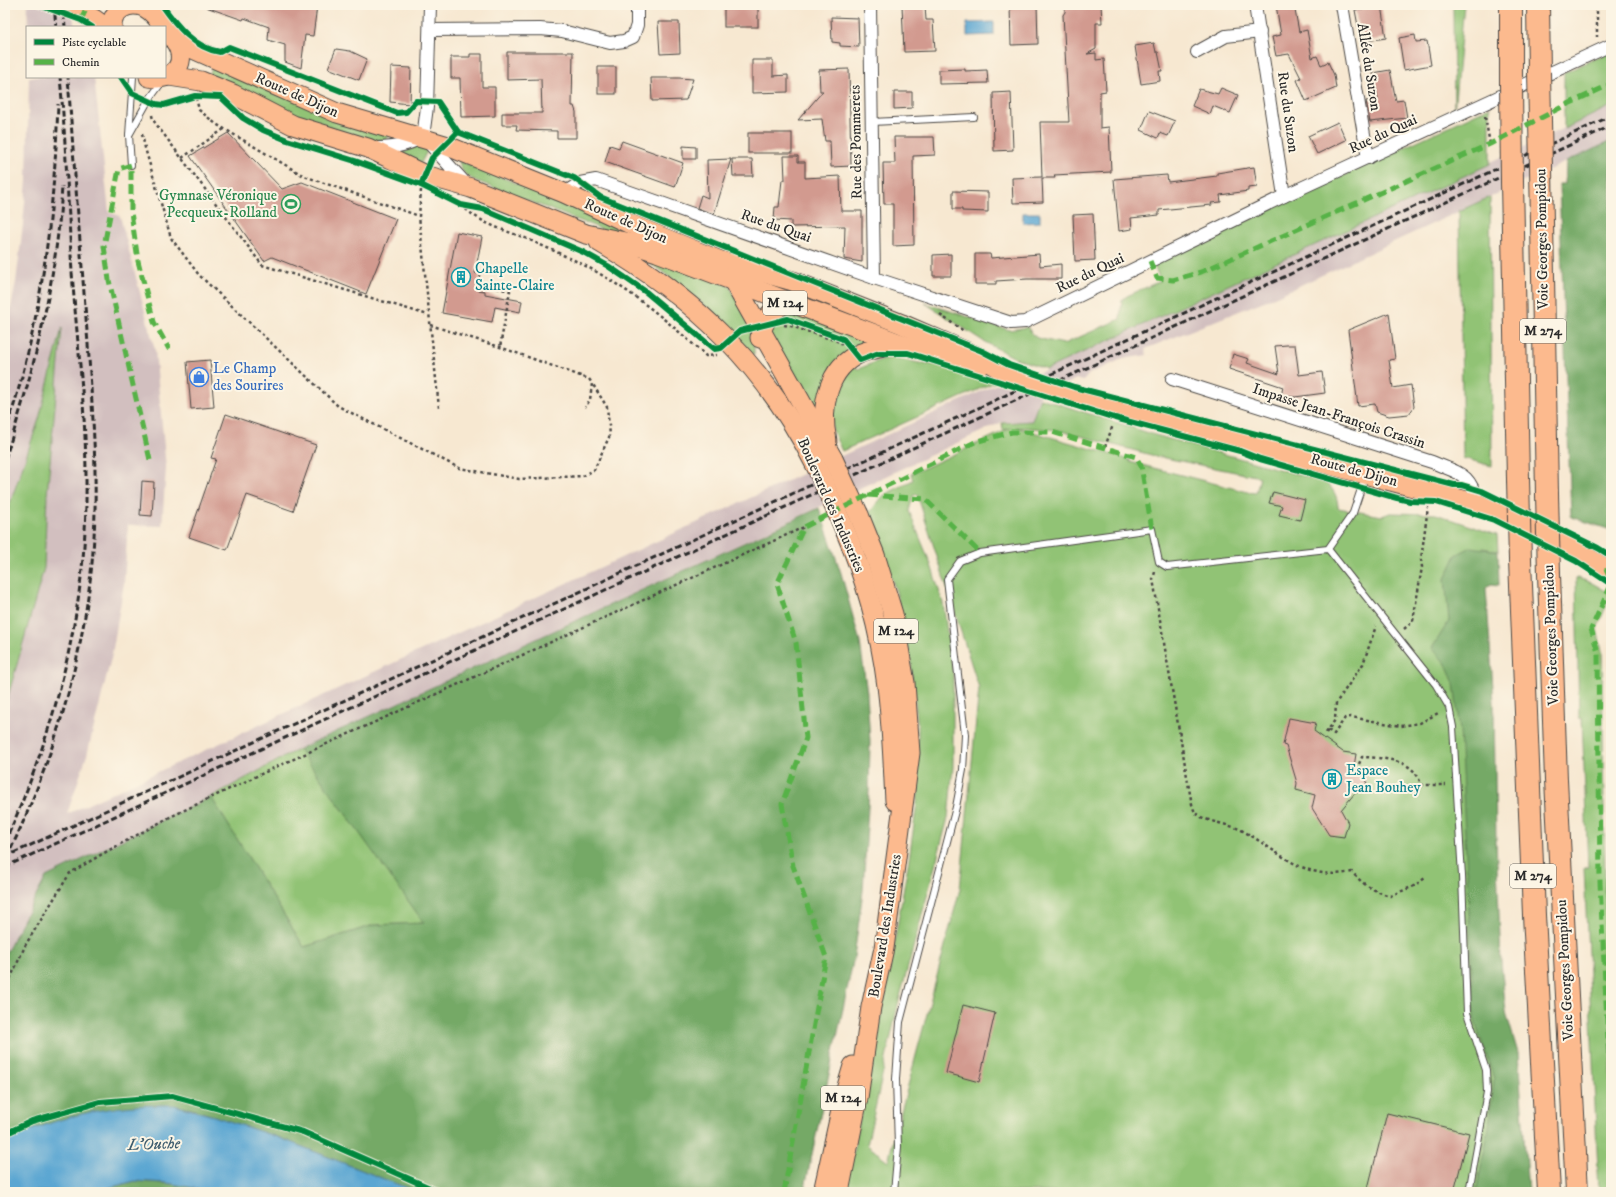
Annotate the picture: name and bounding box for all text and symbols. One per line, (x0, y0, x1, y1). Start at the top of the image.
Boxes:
street label: Allée du Suzon (1353, 22, 1385, 113)
legend (26, 26, 166, 78)
text: Piste cyclable (62, 35, 126, 50)
text: Chemin (62, 55, 100, 70)
street label: Route de Dijon (252, 68, 342, 122)
street label: Rue du Suzon (1273, 70, 1303, 154)
street label: Rue des Pommerets (846, 85, 866, 199)
street label: Rue du Quai (1346, 110, 1420, 158)
street label: Voie Georges Pompidou (1531, 168, 1553, 311)
place label: Gymnase Véronique Pecqueux-Rolland (159, 186, 278, 222)
sports icon: Gymnase Véronique Pecqueux-Rolland (280, 193, 302, 215)
street label: Route de Dijon (581, 194, 671, 248)
street label: Rue du Quai (738, 205, 814, 247)
street label: Rue du Quai (1053, 248, 1127, 298)
place label: Chapelle Sainte-Claire (475, 259, 554, 295)
building icon: Chapelle Sainte-Claire (450, 266, 472, 288)
road number: M 124 (763, 291, 807, 315)
road number: M 274 (1520, 319, 1566, 343)
place label: Le Champ des Sourires (213, 359, 284, 395)
shop icon: Le Champ des Sourires (188, 366, 210, 388)
street label: Impasse Jean-François Crassin (1250, 379, 1428, 453)
street label: Boulevard des Industries (793, 435, 869, 575)
street label: Route de Dijon (1308, 449, 1400, 491)
street label: Voie Georges Pompidou (1539, 564, 1563, 707)
road number: M 124 (874, 619, 918, 643)
place label: Espace Jean Bouhey (1344, 761, 1421, 797)
building icon: Espace Jean Bouhey (1321, 768, 1343, 790)
street label: Boulevard des Industries (864, 853, 906, 999)
road number: M 274 (1510, 864, 1556, 888)
street label: Voie Georges Pompidou (1552, 899, 1578, 1042)
road number: M 124 (821, 1086, 865, 1110)
water label: L'Ouche (127, 1133, 181, 1155)

